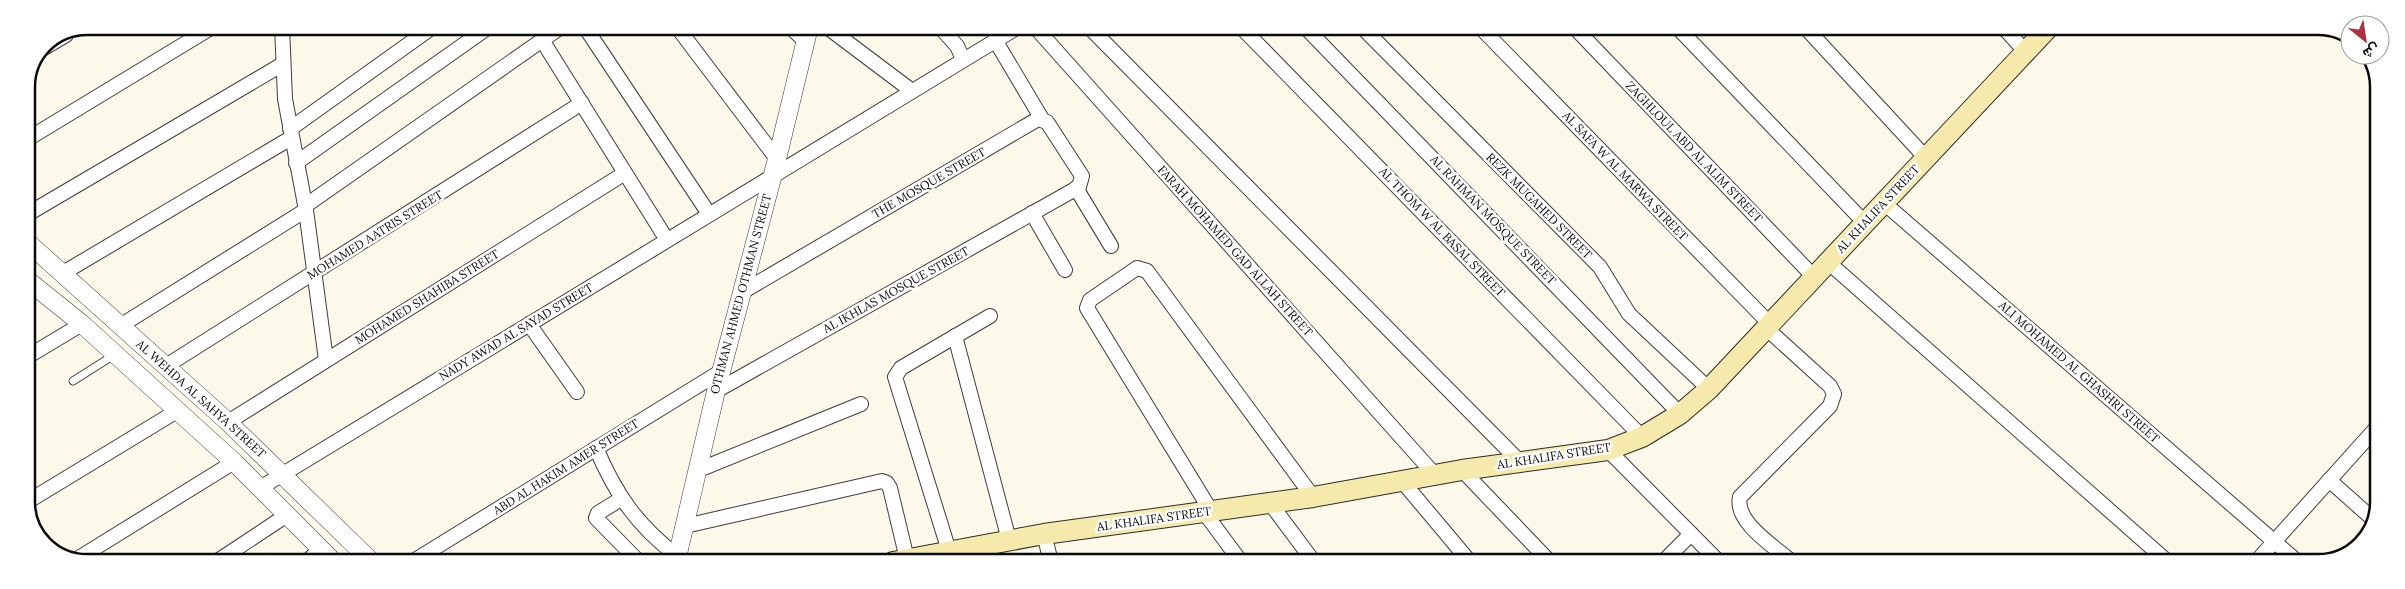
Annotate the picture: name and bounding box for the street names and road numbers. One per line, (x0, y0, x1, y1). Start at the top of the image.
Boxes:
street label: ZAGHLOUL ABD AL ALIM STREET (1623, 78, 1766, 226)
street label: AL SAFA W AL MARWA STREET (1559, 107, 1691, 244)
street label: THE MOSQUE STREET (869, 144, 989, 221)
street label: REZK MUGAHED STREET (1483, 150, 1596, 262)
street label: AL RAHMAN MOSQUE STREET (1427, 151, 1560, 288)
street label: AL KHALIFA STREET (1832, 161, 1923, 257)
street label: FARAH MOHAMED GAD ALLAH STREET (1155, 162, 1316, 339)
street label: AL THOM W AL BASAL STREET (1376, 163, 1509, 300)
street label: MOHAMED AATRIS STREET (304, 186, 446, 283)
street label: OTHMAN AHMED OTHMAN STREET (707, 192, 775, 396)
street label: AL IKHLAS MOSQUE STREET (819, 243, 972, 337)
street label: MOHAMED SHAHIBA STREET (352, 246, 502, 347)
street label: NADY AWAD AL SAYAD STREET (436, 279, 596, 384)
street label: ALI MOHAMED AL GHASHRI STREET (1995, 297, 2163, 446)
street label: AL WEHDA AL SAHYA STREET (133, 336, 270, 461)
street label: ABD AL HAKIM AMER STREET (489, 415, 642, 518)
street label: AL KHALIFA STREET (1495, 439, 1612, 472)
street label: AL KHALIFA STREET (1095, 503, 1212, 534)

